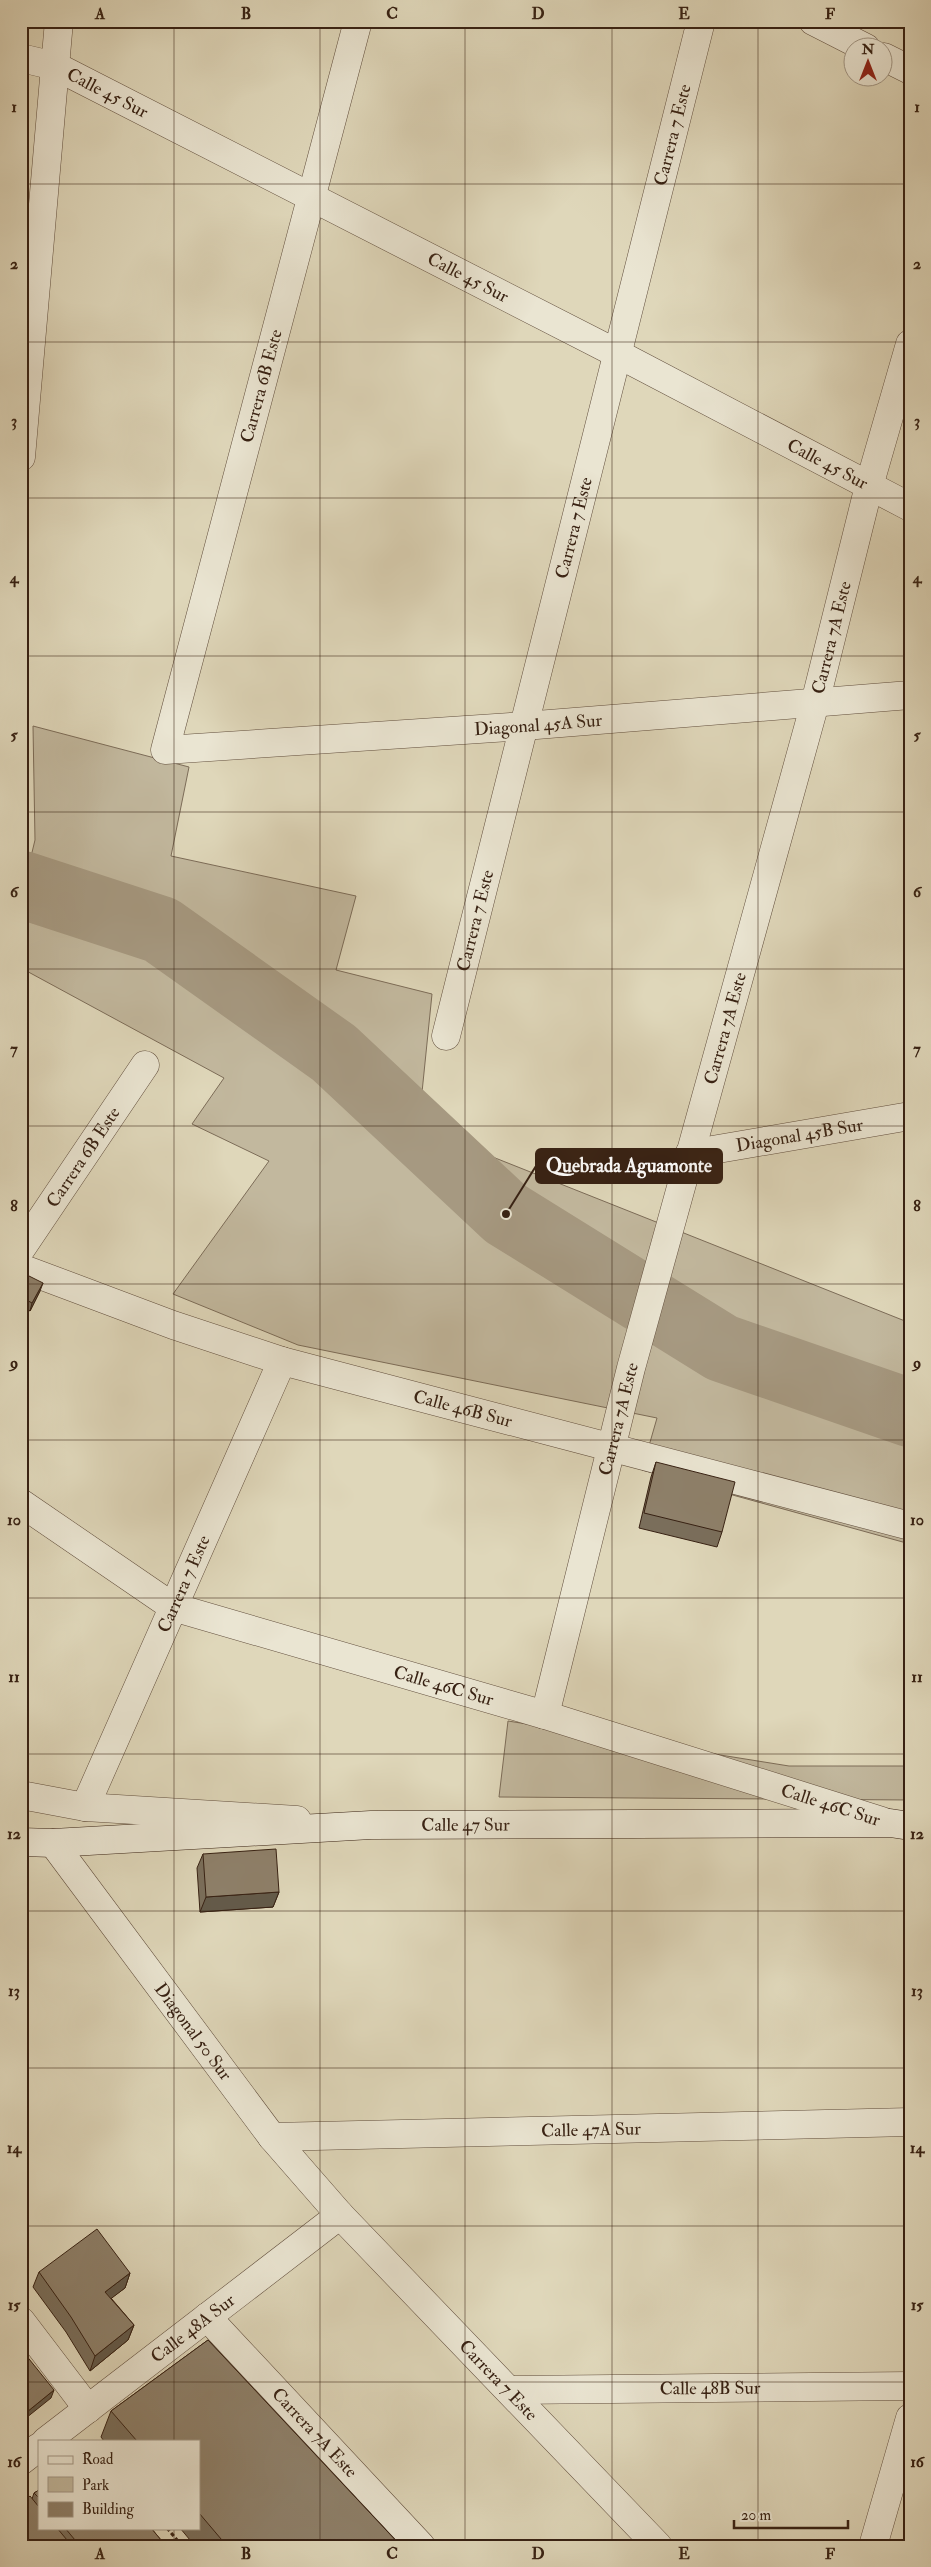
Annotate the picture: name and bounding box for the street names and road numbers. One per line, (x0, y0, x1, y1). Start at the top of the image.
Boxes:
street label: Calle 45 Sur (63, 63, 152, 124)
street label: Carrera 7 Este (649, 81, 697, 188)
street label: Calle 45 Sur (423, 247, 513, 308)
street label: Carrera 6B Este (235, 326, 288, 445)
street label: Calle 45 Sur (783, 434, 872, 495)
street label: Carrera 7 Este (550, 474, 598, 581)
street label: Carrera 7A Este (807, 578, 857, 696)
street label: Diagonal 45A Sur (473, 709, 603, 741)
street label: Carrera 7 Este (452, 867, 499, 974)
street label: Carrera 7A Este (699, 969, 752, 1087)
street label: Carrera 6B Este (41, 1102, 126, 1212)
street label: Diagonal 45B Sur (734, 1113, 865, 1158)
street label: Carrera 7A Este (594, 1360, 644, 1478)
street label: Calle 46B Sur (411, 1385, 515, 1433)
street label: Carrera 7 Este (153, 1531, 216, 1636)
street label: Calle 46C Sur (391, 1661, 496, 1712)
street label: Calle 46C Sur (778, 1779, 883, 1832)
street label: Calle 47 Sur (421, 1813, 510, 1837)
street label: Diagonal 50 Sur (149, 1978, 237, 2085)
street label: Calle 47A Sur (541, 2117, 641, 2143)
street label: Calle 48A Sur (146, 2289, 240, 2368)
street label: Carrera 7 Este (454, 2335, 543, 2426)
street label: Calle 48B Sur (659, 2376, 761, 2401)
street label: Carrera 7A Este (267, 2383, 363, 2483)

